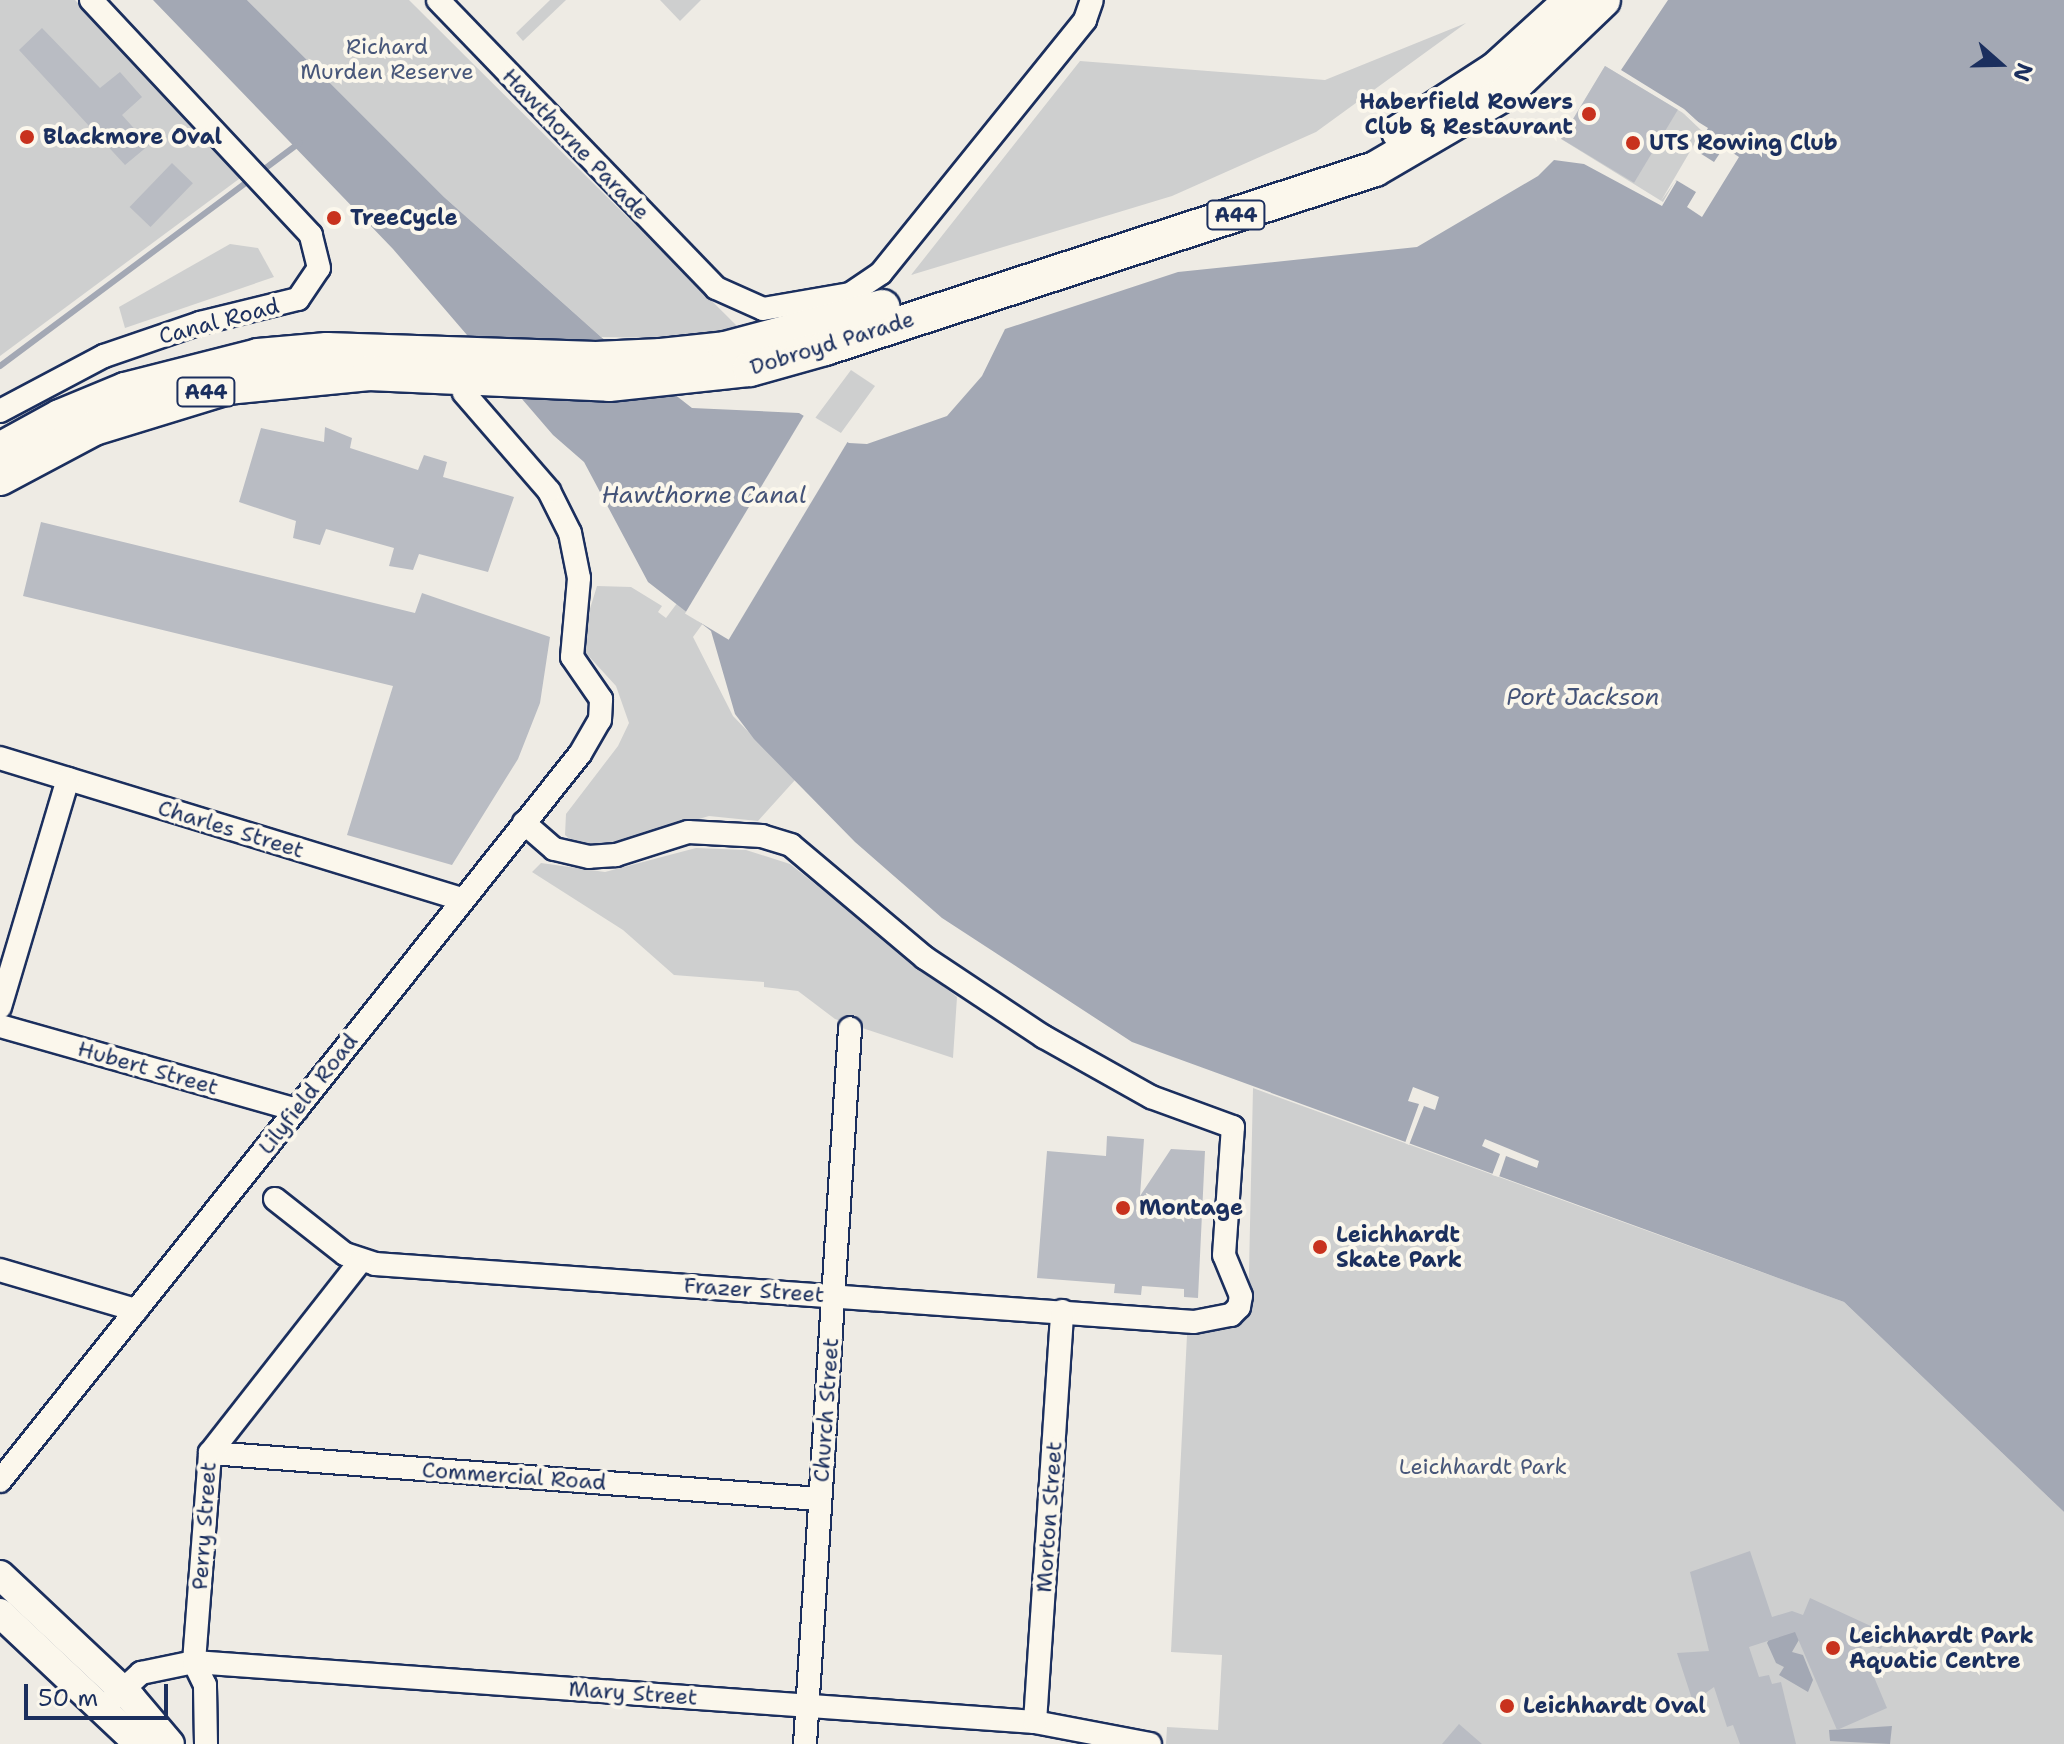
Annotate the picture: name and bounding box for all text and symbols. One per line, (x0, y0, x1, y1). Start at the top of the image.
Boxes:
north arrow (1960, 24, 2040, 104)
park label: Richard Murden Reserve (300, 33, 474, 84)
text: N (2006, 59, 2040, 86)
street label: Hawthorne Parade (497, 63, 655, 225)
place label: Haberfield Rowers Club & Restaurant (1359, 88, 1573, 140)
marker: Haberfield Rowers Club & Restaurant (1580, 105, 1598, 123)
place label: Blackmore Oval (43, 124, 222, 150)
marker: Blackmore Oval (18, 128, 36, 146)
place label: UTS Rowing Club (1649, 130, 1838, 156)
marker: UTS Rowing Club (1624, 134, 1642, 152)
road number: A44 (1206, 199, 1266, 231)
place label: TreeCycle (350, 205, 458, 231)
marker: TreeCycle (325, 209, 343, 227)
street label: Canal Road (156, 292, 282, 350)
street label: Dobroyd Parade (747, 305, 917, 381)
road number: A44 (176, 376, 236, 408)
water label: Hawthorne Canal (601, 482, 807, 510)
water label: Port Jackson (1507, 684, 1659, 712)
street label: Charles Street (155, 794, 307, 864)
street label: Lilyfield Road (253, 1028, 363, 1160)
street label: Hubert Street (75, 1035, 221, 1101)
place label: Montage (1139, 1195, 1243, 1221)
marker: Montage (1114, 1199, 1132, 1217)
place label: Leichhardt Skate Park (1336, 1221, 1462, 1272)
marker: Leichhardt Skate Park (1311, 1238, 1329, 1256)
street label: Frazer Street (683, 1272, 825, 1308)
street label: Church Street (808, 1337, 844, 1483)
street label: Morton Street (1031, 1440, 1067, 1594)
park label: Leichhardt Park (1399, 1454, 1567, 1480)
street label: Commercial Road (421, 1456, 607, 1496)
street label: Perry Street (186, 1461, 222, 1591)
place label: Leichhardt Park Aquatic Centre (1849, 1622, 2034, 1674)
marker: Leichhardt Park Aquatic Centre (1824, 1639, 1842, 1657)
scale bar (28, 1668, 172, 1718)
street label: Mary Street (568, 1675, 698, 1711)
text: 50 m (38, 1682, 98, 1714)
place label: Leichhardt Oval (1523, 1693, 1706, 1719)
marker: Leichhardt Oval (1498, 1697, 1516, 1715)

